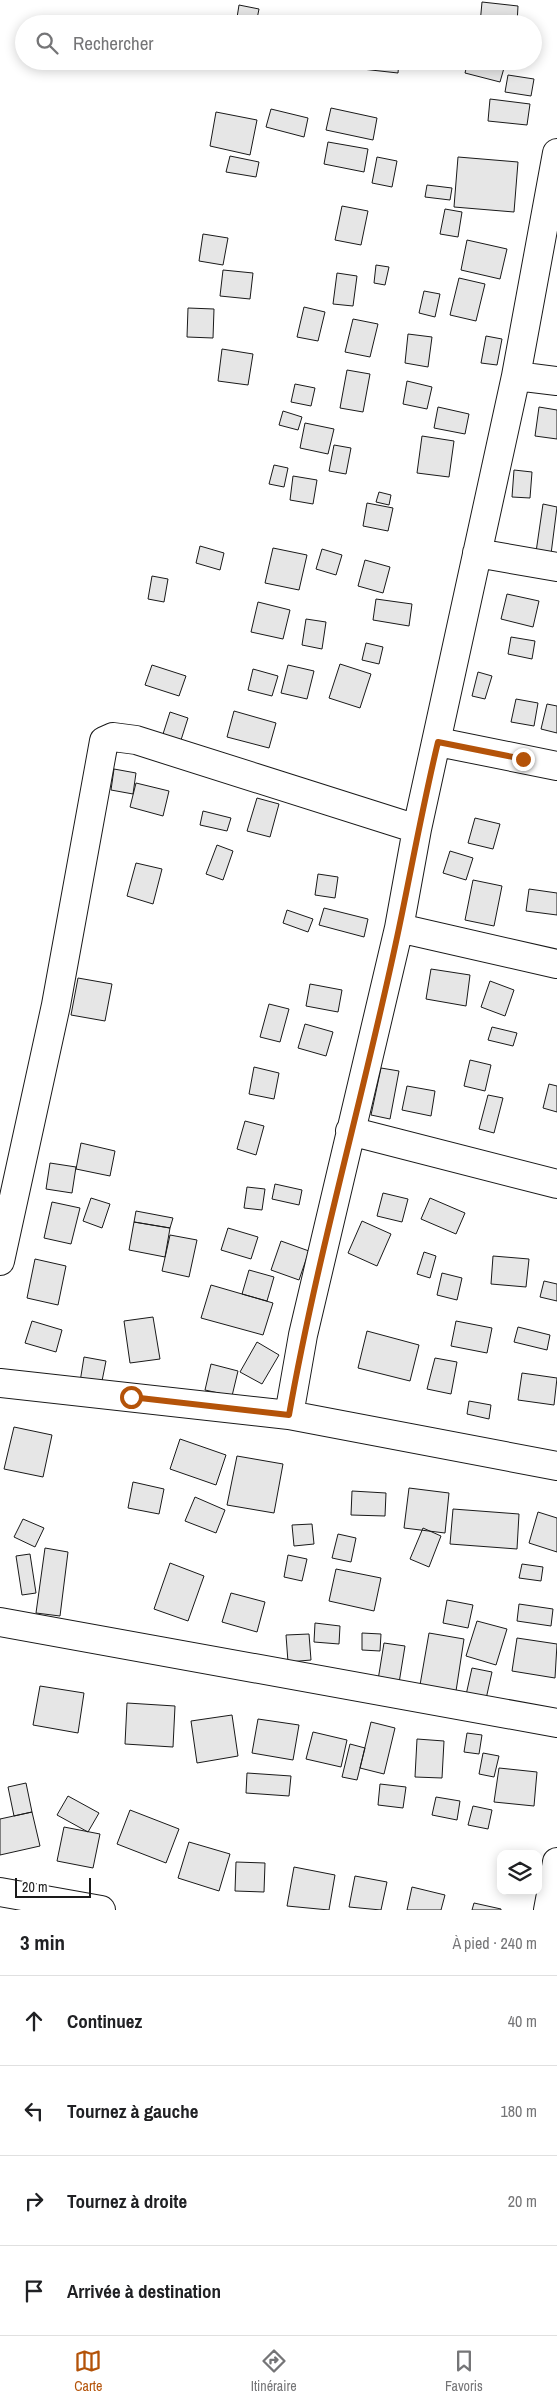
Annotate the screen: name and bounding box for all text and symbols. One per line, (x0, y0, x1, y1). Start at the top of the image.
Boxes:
search box (15, 15, 542, 70)
icon: search (33, 29, 61, 57)
text: Rechercher (73, 30, 154, 56)
route end (512, 748, 535, 771)
route start (120, 1386, 143, 1409)
map controls (497, 1850, 542, 1895)
button: layers (497, 1850, 542, 1895)
scale bar (15, 1875, 91, 1898)
text: 20 m (22, 1878, 48, 1896)
text: 3 min (20, 1928, 65, 1957)
text: À pied · 240 m (452, 1932, 537, 1954)
icon: ahead (20, 2007, 48, 2035)
text: Continuez (67, 2008, 142, 2034)
text: 40 m (508, 2010, 537, 2032)
icon: left (20, 2097, 48, 2125)
text: Tournez à gauche (67, 2098, 198, 2124)
text: 180 m (501, 2100, 537, 2122)
icon: right (20, 2187, 48, 2215)
text: Tournez à droite (67, 2188, 187, 2214)
text: 20 m (508, 2190, 537, 2212)
icon: arrive (20, 2277, 48, 2305)
text: Arrivée à destination (67, 2278, 221, 2304)
tab: Carte (74, 2347, 102, 2395)
tab: Itinéraire (251, 2347, 297, 2395)
tab: Favoris (445, 2347, 483, 2395)

